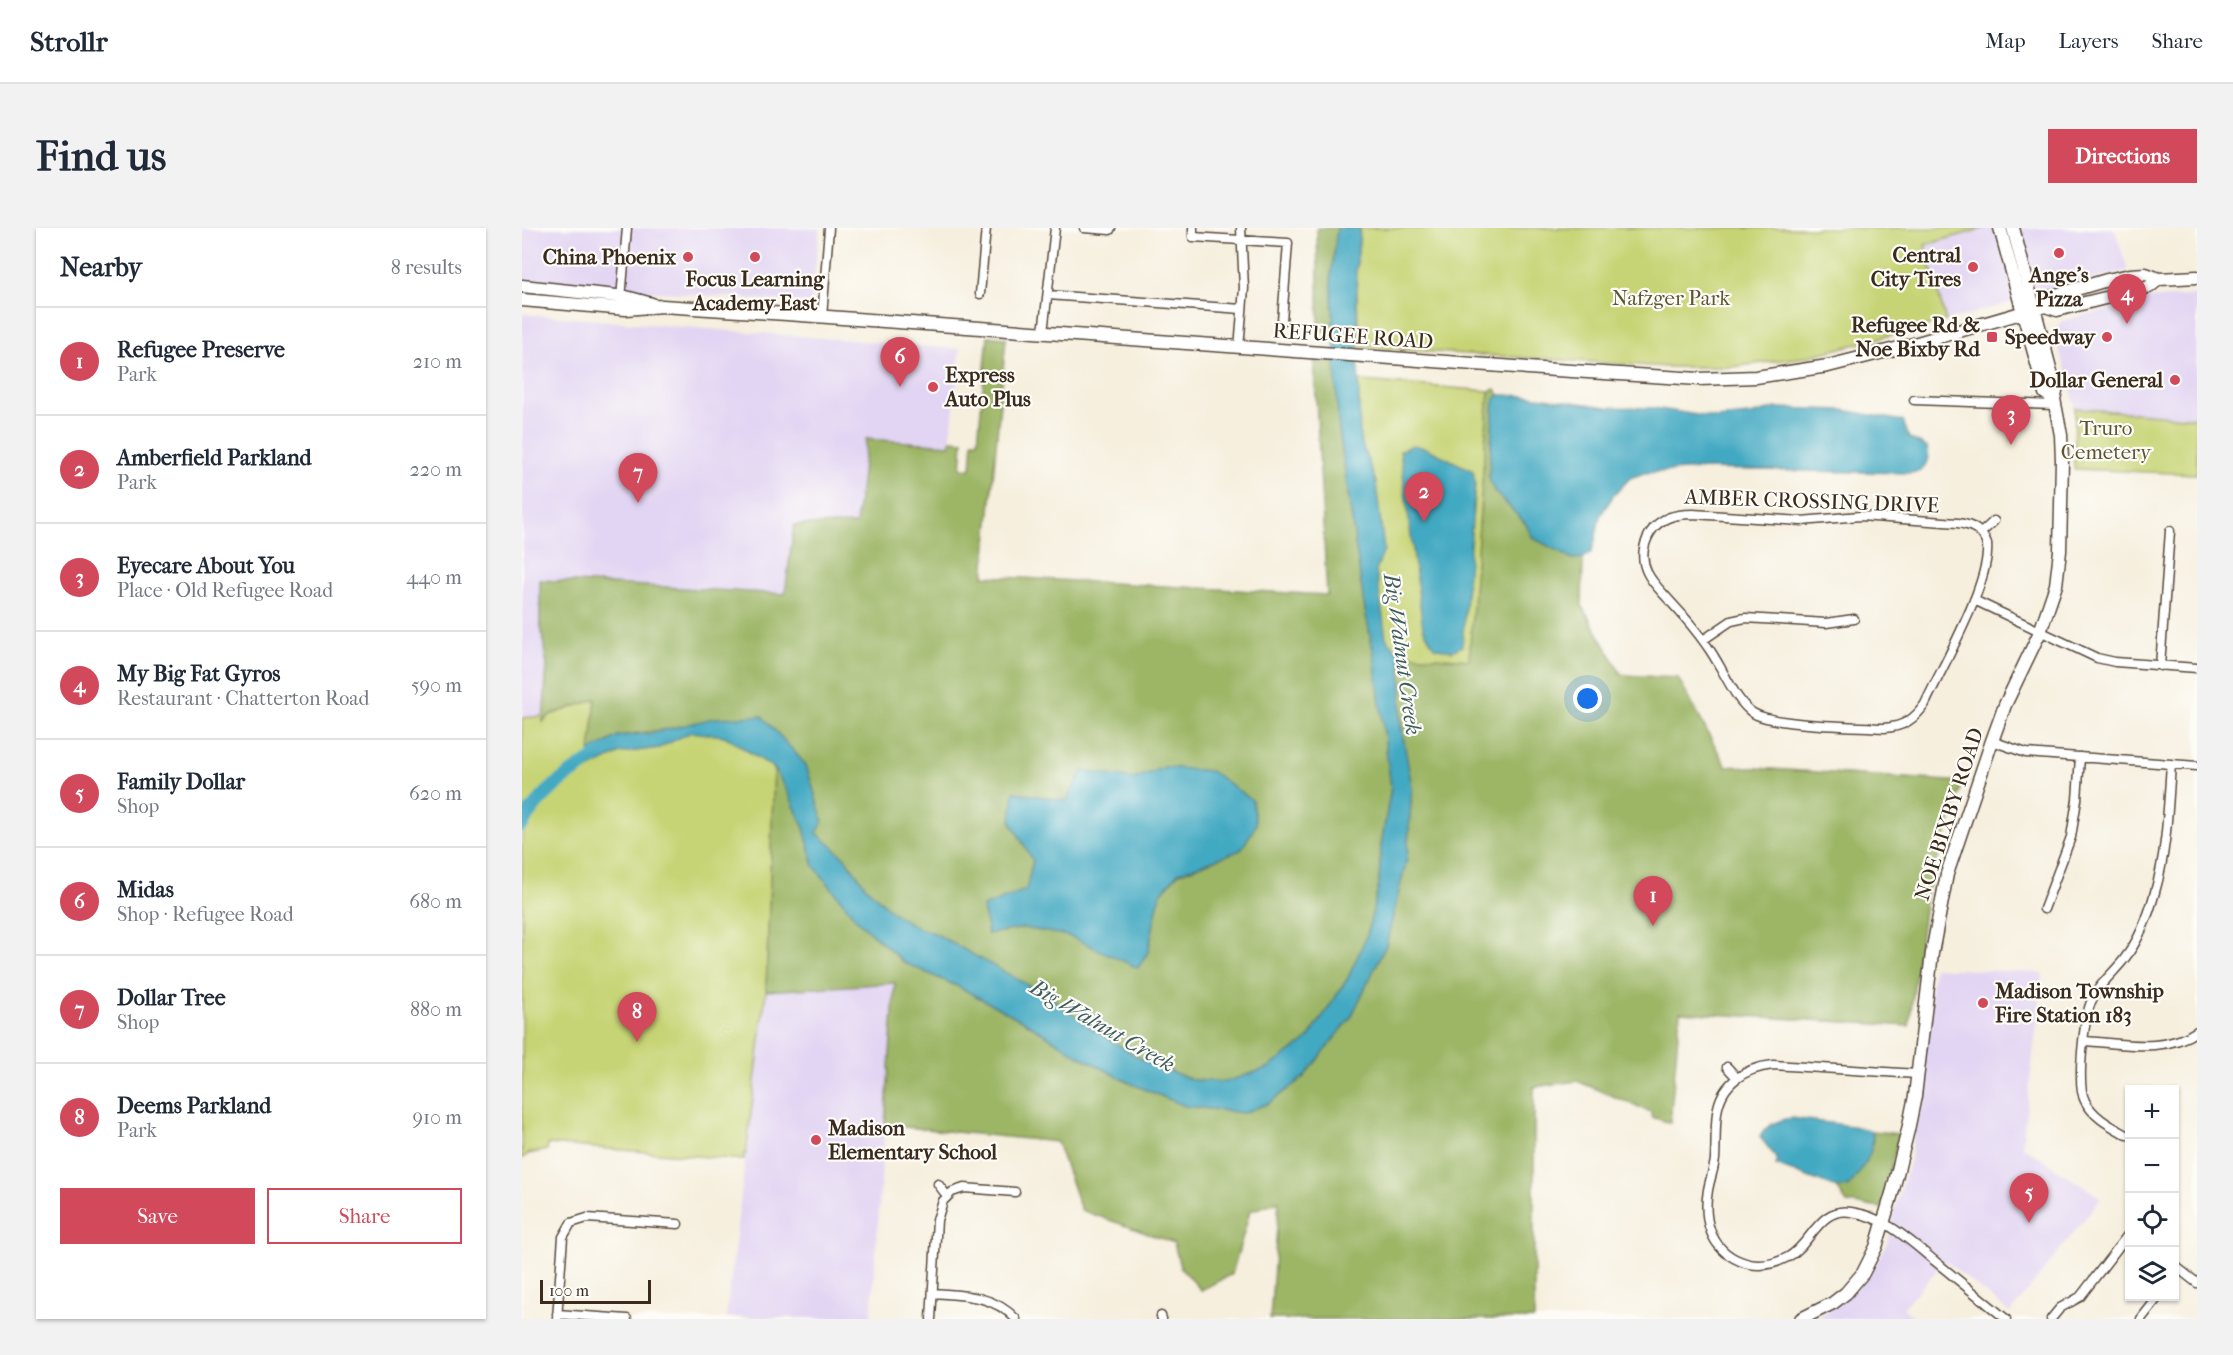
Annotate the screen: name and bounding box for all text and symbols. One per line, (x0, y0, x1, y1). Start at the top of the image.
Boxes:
text: Strollr (30, 25, 108, 58)
text: Map (1985, 29, 2026, 53)
text: Layers (2059, 29, 2118, 53)
text: Share (2151, 29, 2203, 53)
button: Directions (2048, 129, 2197, 183)
text: Find us (36, 132, 166, 181)
place label: Central City Tires (1871, 243, 1961, 291)
place label: China Phoenix (543, 245, 677, 269)
marker: Ange's Pizza (2052, 246, 2066, 260)
marker: China Phoenix (681, 250, 695, 264)
marker: Focus Learning Academy East (748, 250, 762, 264)
text: Nearby (60, 252, 142, 283)
text: 8 results (391, 256, 462, 279)
marker: Central City Tires (1966, 260, 1980, 274)
place label: Ange's Pizza (2027, 263, 2089, 311)
place label: Focus Learning Academy East (685, 267, 825, 315)
pin: 4 (2108, 274, 2146, 324)
park label: Nafzger Park (1612, 286, 1730, 310)
place label: Refugee Rd & Noe Bixby Rd (1851, 313, 1981, 361)
street label: REFUGEE ROAD (1272, 318, 1434, 354)
place label: Speedway (2005, 325, 2097, 349)
marker: Refugee Rd & Noe Bixby Rd (1985, 330, 1999, 344)
marker: Speedway (2100, 330, 2114, 344)
text: Refugee Preserve (117, 337, 285, 363)
pin: 6 (880, 338, 920, 387)
text: 1 (76, 350, 83, 373)
text: 210 m (413, 350, 462, 373)
text: Park (117, 363, 157, 386)
place label: Express Auto Plus (943, 363, 1031, 411)
place label: Dollar General (2030, 368, 2163, 392)
marker: Dollar General (2168, 373, 2182, 387)
marker: Express Auto Plus (926, 380, 940, 394)
pin: 3 (1992, 396, 2030, 445)
park label: Truro Cemetery (2061, 416, 2152, 464)
text: Amberfield Parkland (117, 445, 312, 471)
pin: 7 (618, 454, 658, 503)
text: 2 (74, 458, 85, 481)
text: 220 m (409, 458, 462, 481)
text: Park (117, 471, 157, 494)
pin: 2 (1404, 472, 1444, 522)
street label: AMBER CROSSING DRIVE (1683, 485, 1940, 517)
text: Eyecare About You (117, 553, 295, 579)
text: 3 (75, 566, 84, 589)
text: 440 m (406, 566, 462, 589)
water label: Big Walnut Creek (1378, 571, 1426, 737)
text: Place · Old Refugee Road (117, 579, 333, 602)
text: My Big Fat Gyros (117, 661, 280, 687)
text: 4 (74, 674, 85, 697)
text: 590 m (411, 674, 462, 697)
your location (1573, 684, 1602, 713)
text: Restaurant · Chatterton Road (117, 687, 369, 710)
street label: NOE BIXBY ROAD (1910, 725, 1988, 903)
text: Family Dollar (117, 769, 245, 795)
text: 5 (75, 782, 84, 805)
text: 620 m (409, 782, 462, 805)
text: Shop (117, 795, 159, 818)
pin: 1 (1634, 876, 1672, 926)
text: Midas (117, 877, 174, 903)
text: 6 (74, 890, 85, 913)
text: 680 m (409, 890, 462, 913)
text: Shop · Refugee Road (117, 903, 294, 926)
water label: Big Walnut Creek (1025, 973, 1180, 1078)
place label: Madison Township Fire Station 183 (1994, 979, 2164, 1027)
text: Dollar Tree (117, 985, 226, 1011)
pin: 8 (618, 992, 656, 1042)
marker: Madison Township Fire Station 183 (1976, 996, 1990, 1010)
text: 7 (75, 998, 84, 1021)
text: 880 m (410, 998, 462, 1021)
text: Shop (117, 1011, 159, 1034)
map controls (2125, 1085, 2179, 1301)
button: + (2125, 1085, 2179, 1139)
text: Deems Parkland (117, 1093, 271, 1119)
text: 8 (74, 1106, 85, 1129)
text: 910 m (413, 1106, 462, 1129)
place label: Madison Elementary School (827, 1116, 997, 1164)
text: Park (117, 1119, 157, 1142)
marker: Madison Elementary School (809, 1133, 823, 1147)
button: − (2125, 1139, 2179, 1193)
pin: 5 (2010, 1174, 2048, 1223)
button: Save (60, 1188, 255, 1244)
button: Share (267, 1188, 462, 1244)
button: locate (2125, 1193, 2179, 1247)
button: layers (2125, 1247, 2179, 1301)
scale bar (540, 1277, 651, 1304)
text: 100 m (549, 1281, 589, 1300)

